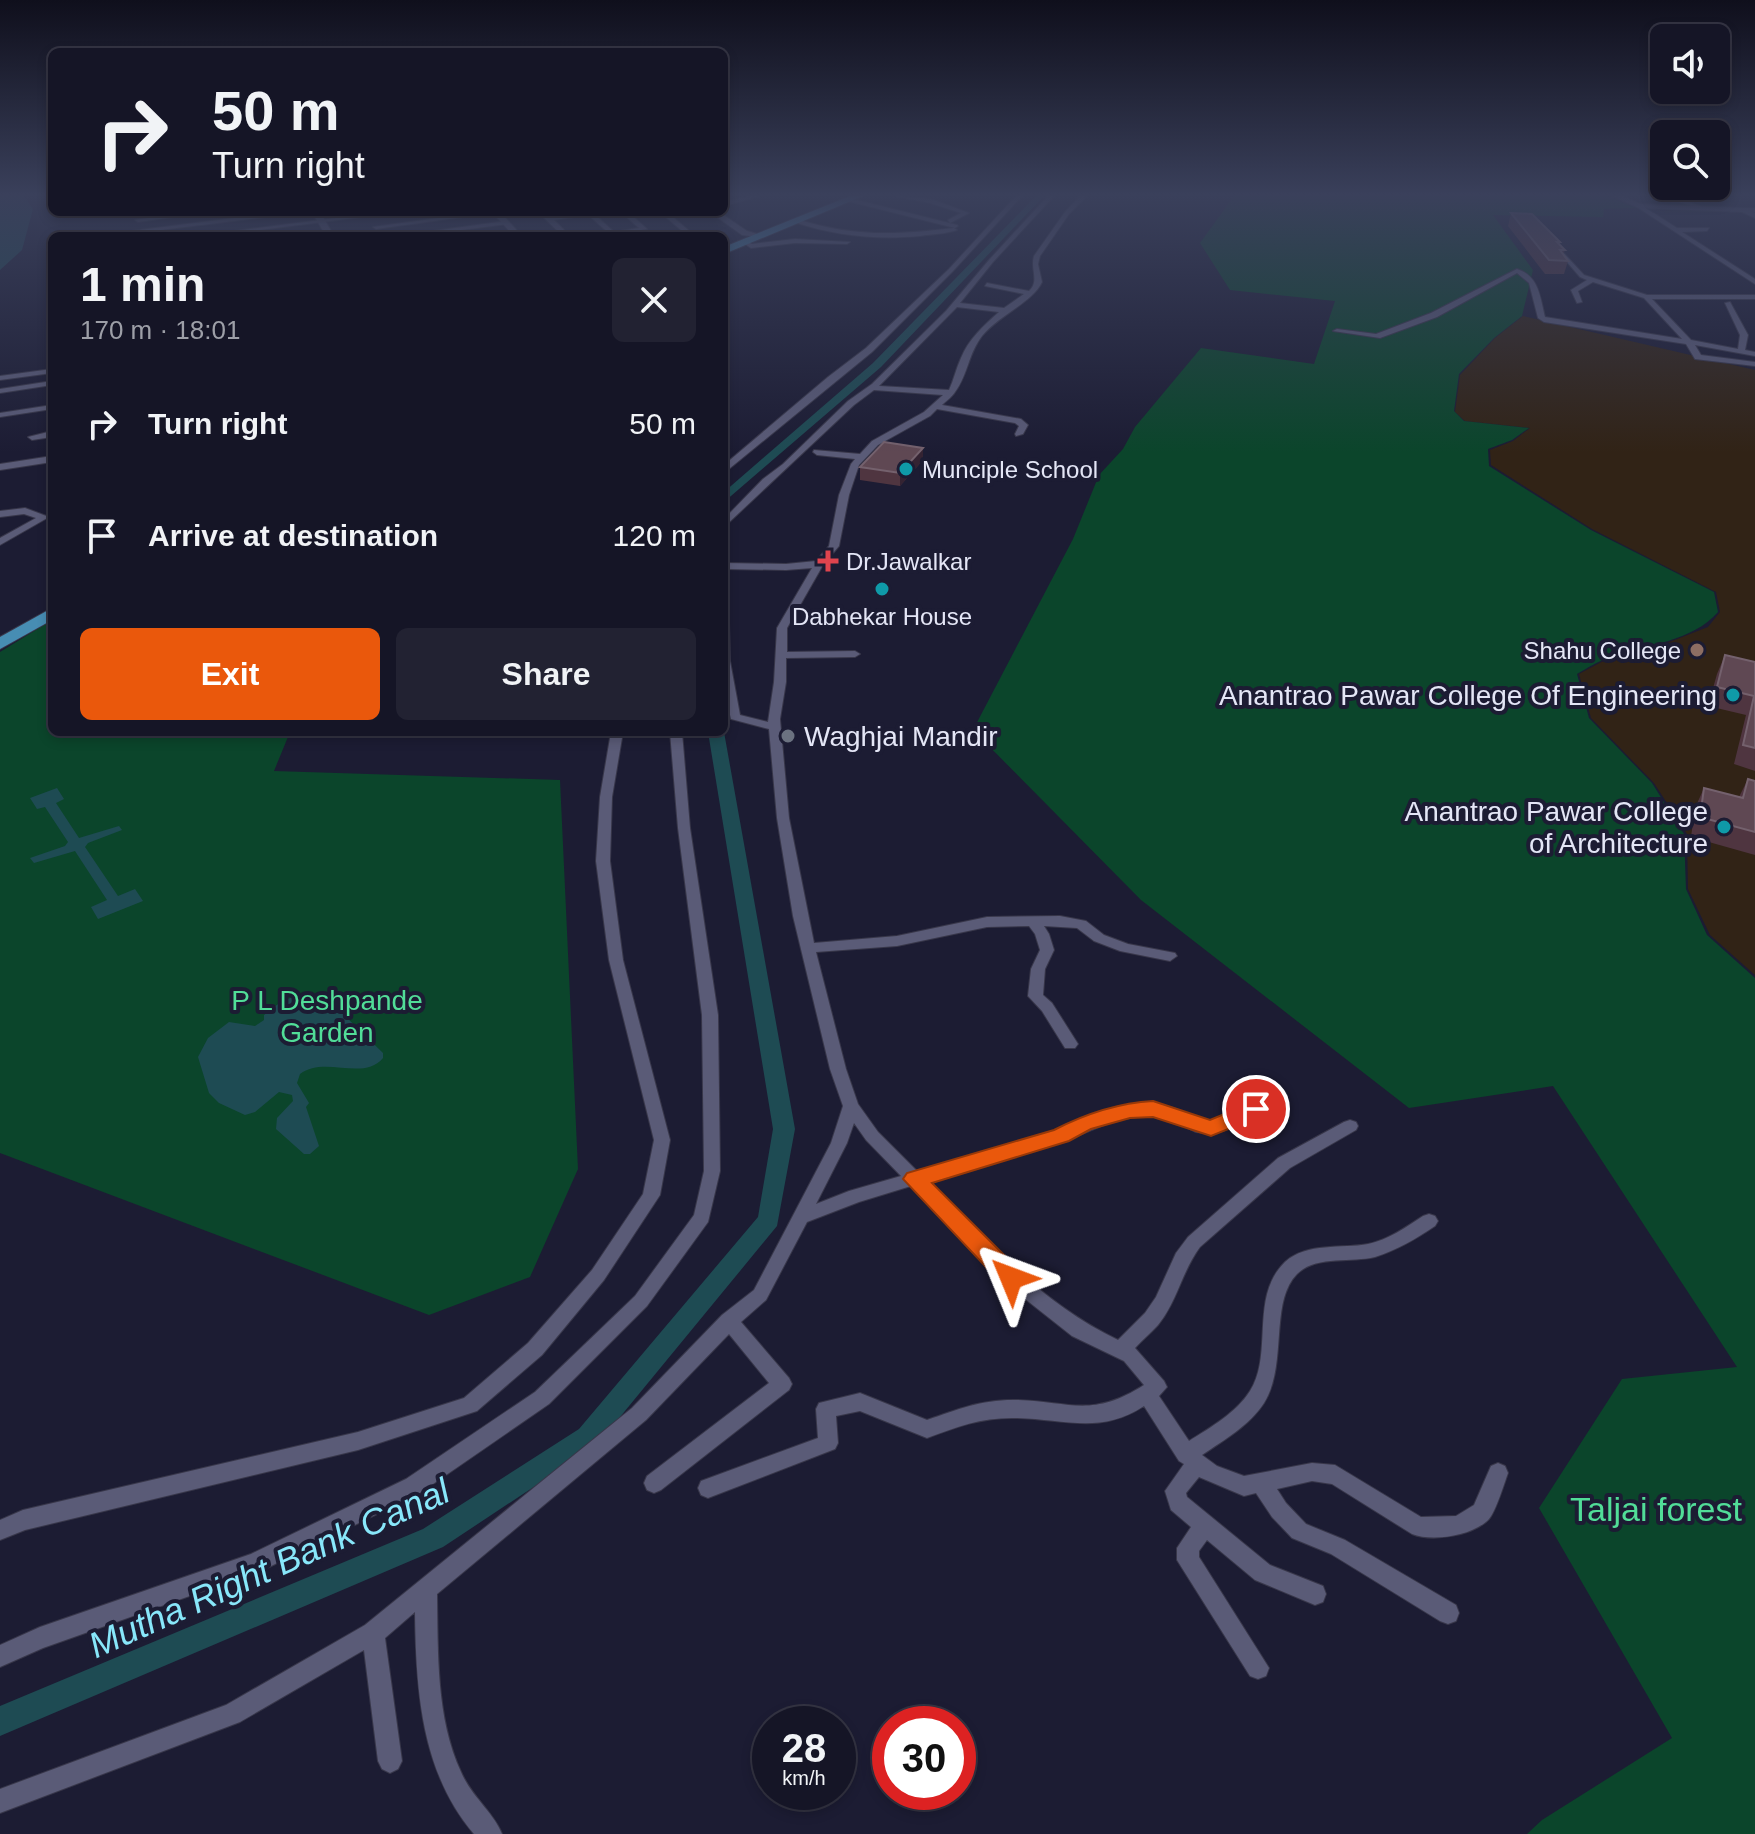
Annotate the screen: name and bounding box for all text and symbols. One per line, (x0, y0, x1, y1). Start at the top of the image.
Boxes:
map controls (1650, 24, 1730, 200)
button: sound (1650, 24, 1730, 104)
text: 50 m (212, 79, 340, 142)
icon: right (80, 80, 184, 184)
button: search (1650, 120, 1730, 200)
text: Turn right (212, 145, 365, 186)
text: 1 min (80, 258, 205, 311)
button: close (612, 258, 696, 342)
text: 170 m · 18:01 (80, 315, 240, 345)
icon: right (80, 402, 124, 446)
text: Turn right (148, 407, 287, 440)
text: 50 m (629, 407, 696, 440)
place label: Munciple School (922, 456, 1098, 483)
marker: Munciple School (897, 460, 915, 478)
icon: arrive (80, 514, 124, 558)
text: Arrive at destination (148, 519, 438, 552)
text: 120 m (613, 519, 696, 552)
place label: Dr.Jawalkar (846, 548, 971, 575)
marker: Dr.Jawalkar (817, 550, 839, 572)
marker: Dabhekar House (873, 580, 891, 598)
place label: Dabhekar House (792, 603, 972, 630)
button: Exit (80, 628, 380, 720)
button: Share (396, 628, 696, 720)
place label: Shahu College (1524, 637, 1681, 664)
marker: Shahu College (1688, 641, 1706, 659)
place label: Anantrao Pawar College Of Engineering (1219, 680, 1717, 711)
marker: Anantrao Pawar College Of Engineering (1724, 686, 1742, 704)
place label: Waghjai Mandir (804, 721, 997, 752)
marker: Waghjai Mandir (779, 727, 797, 745)
place label: Anantrao Pawar College of Architecture (1404, 796, 1708, 859)
marker: Anantrao Pawar College of Architecture (1715, 818, 1733, 836)
park label: P L Deshpande Garden (231, 985, 423, 1048)
pin (1222, 1075, 1290, 1143)
icon: arrive (1234, 1087, 1278, 1131)
position arrow (969, 1236, 1053, 1320)
water label: Mutha Right Bank Canal (82, 1470, 456, 1666)
park label: Taljai forest (1570, 1490, 1743, 1528)
speed limit sign: 30 (872, 1706, 976, 1810)
text: 28 (782, 1726, 826, 1770)
text: km/h (782, 1767, 826, 1789)

